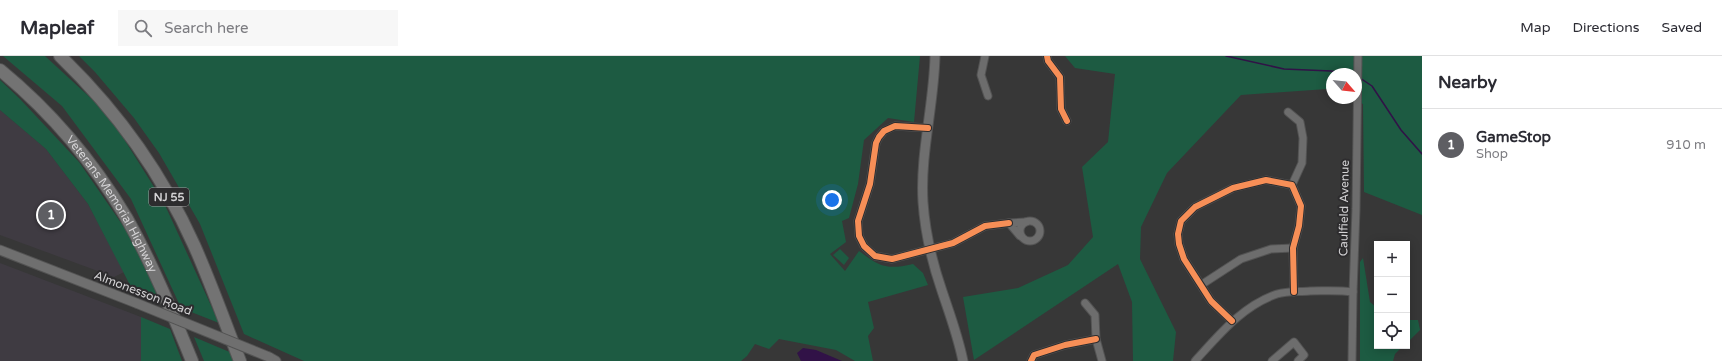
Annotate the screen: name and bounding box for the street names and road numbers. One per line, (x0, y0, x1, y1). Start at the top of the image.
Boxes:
street label: Veterans Memorial Highway (63, 133, 160, 275)
street label: Caulfield Avenue (1336, 159, 1352, 256)
road number: NJ 55 (149, 188, 189, 206)
street label: Almonesson Road (92, 268, 194, 318)

